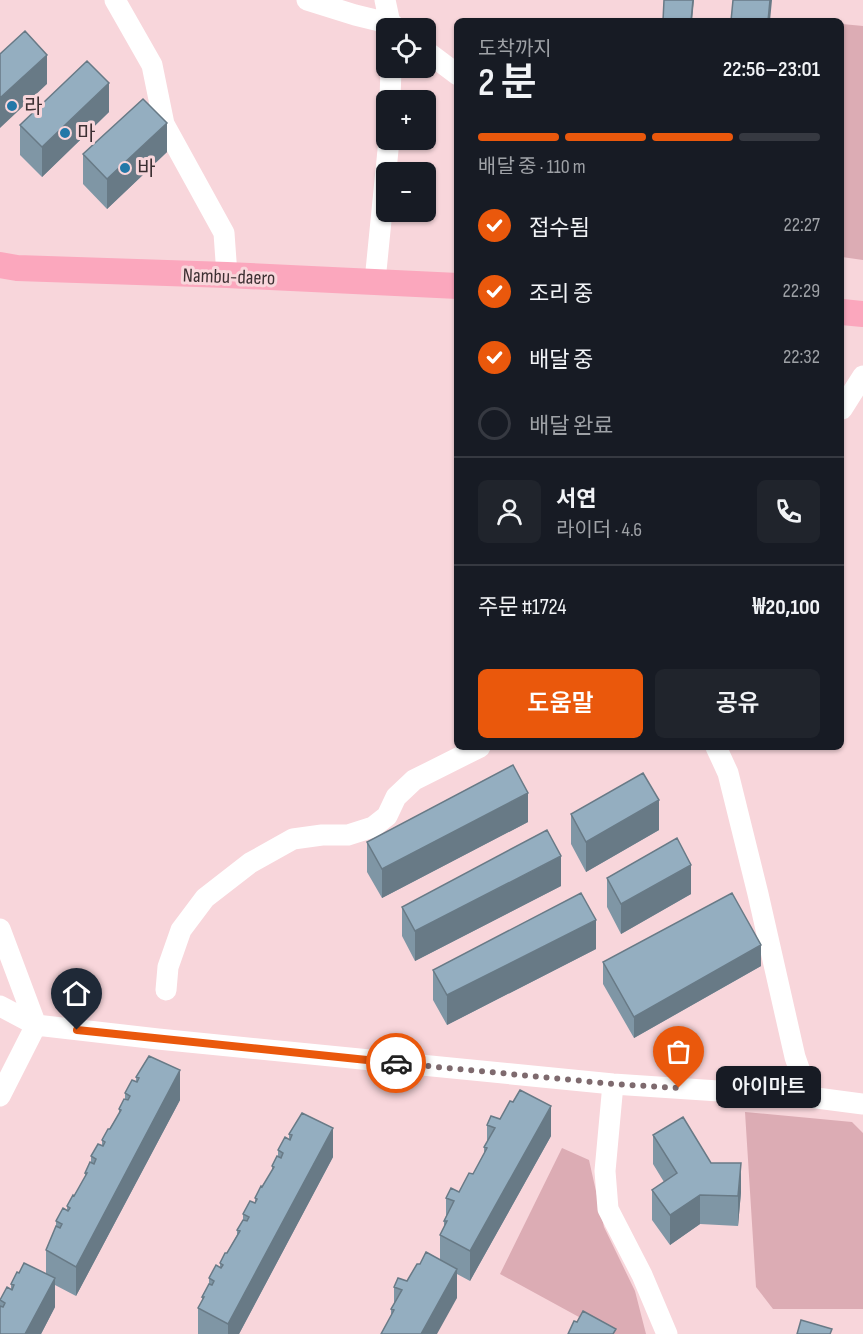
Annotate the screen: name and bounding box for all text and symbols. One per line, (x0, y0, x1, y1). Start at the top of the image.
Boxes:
map controls (376, 18, 436, 222)
button: locate (376, 18, 436, 78)
text: 도착까지 (478, 37, 552, 61)
text: 22:56–23:01 (723, 56, 820, 83)
text: 2 분 (478, 60, 537, 107)
button: + (376, 90, 436, 150)
place label: 라 (24, 95, 42, 119)
marker: 라 (5, 99, 19, 113)
place label: 마 (77, 122, 95, 146)
marker: 마 (58, 126, 72, 140)
text: 배달 중 · 110 m (478, 155, 586, 179)
place label: 바 (137, 157, 155, 181)
marker: 바 (118, 161, 132, 175)
button: − (376, 162, 436, 222)
icon: check (478, 209, 511, 242)
text: 22:27 (783, 213, 820, 237)
text: 접수됨 (529, 215, 590, 242)
street label: Nambu-daero (182, 263, 276, 291)
icon: check (478, 275, 511, 308)
text: 22:29 (783, 279, 820, 303)
text: 조리 중 (529, 281, 593, 308)
icon: check (478, 341, 511, 374)
text: 22:32 (783, 345, 820, 369)
text: 배달 중 (529, 347, 593, 374)
text: 배달 완료 (529, 413, 613, 440)
button: person (478, 480, 541, 543)
button: phone (757, 480, 820, 543)
text: 서연 (556, 486, 596, 513)
text: 라이더 · 4.6 (556, 518, 642, 542)
text: 주문 #1724 (478, 594, 567, 621)
text: ₩20,100 (753, 594, 820, 621)
button: 도움말 (478, 669, 643, 738)
button: 공유 (655, 669, 820, 738)
pin (51, 968, 102, 1030)
icon: home (60, 977, 93, 1010)
pin (653, 1026, 704, 1088)
courier (366, 1033, 426, 1093)
icon: bag (662, 1035, 695, 1068)
icon: car (380, 1047, 413, 1080)
callout: 아이마트 (715, 1067, 820, 1109)
text: 아이마트 (732, 1075, 805, 1099)

